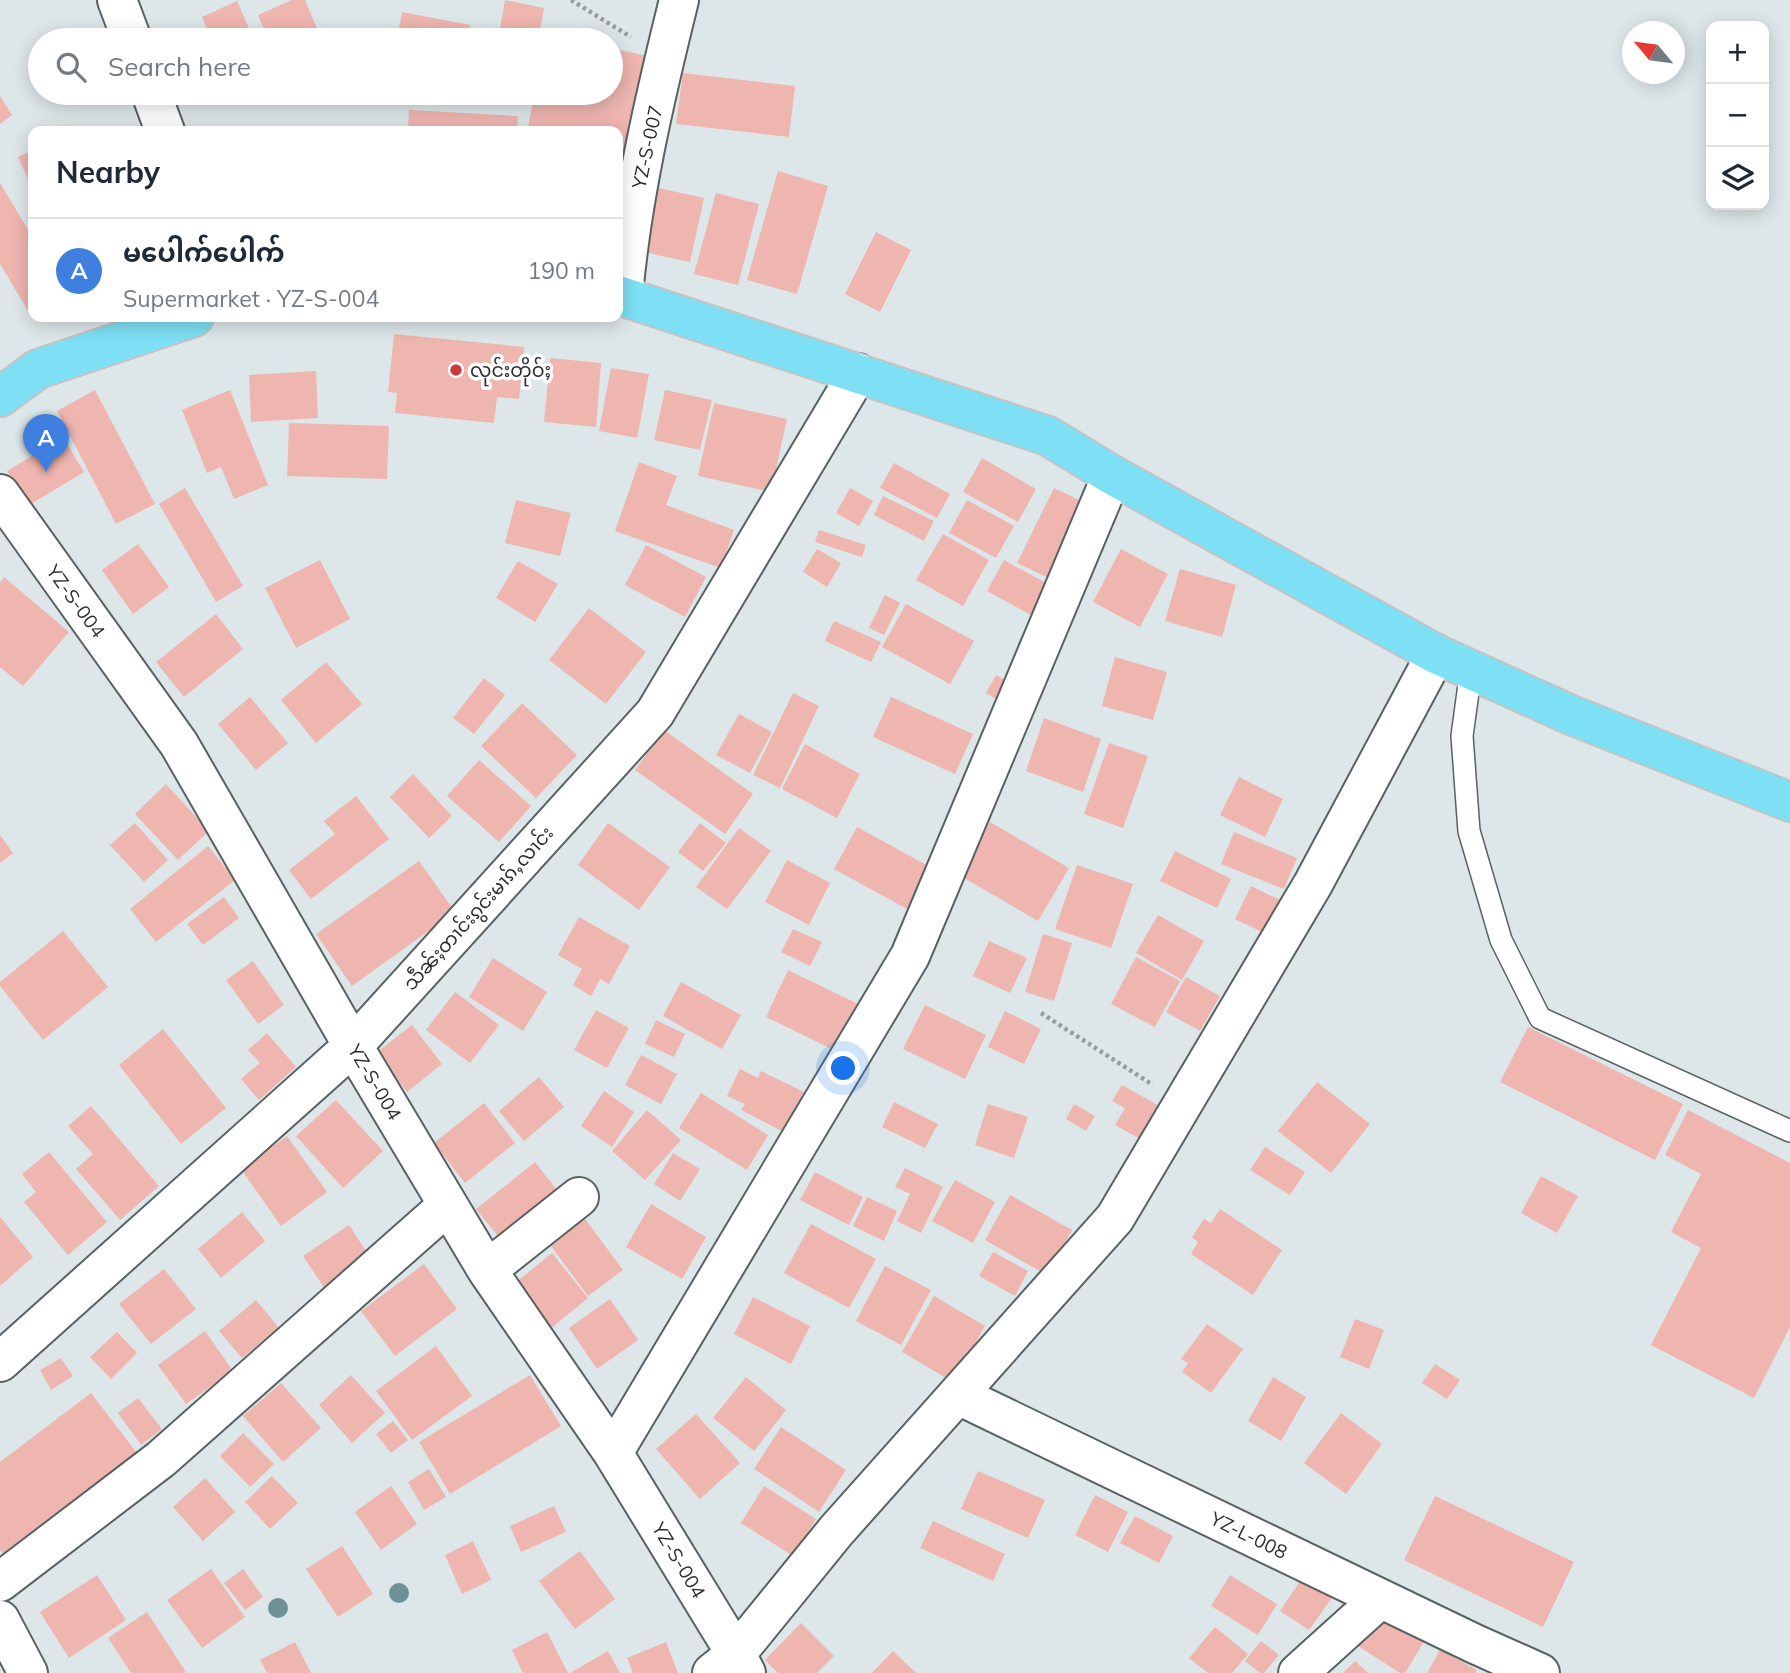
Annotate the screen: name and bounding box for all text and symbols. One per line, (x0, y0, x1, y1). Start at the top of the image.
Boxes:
north arrow (1622, 21, 1685, 84)
map controls (1706, 21, 1769, 210)
button: + (1706, 21, 1769, 84)
search box (28, 28, 623, 105)
icon: search (52, 48, 90, 86)
text: Search here (108, 50, 251, 83)
button: − (1706, 84, 1769, 147)
street label: YZ-S-007 (626, 103, 668, 192)
button: layers (1706, 147, 1769, 210)
text: Nearby (56, 153, 160, 191)
text: မပေါက်ပေါက် (123, 236, 285, 269)
text: A (70, 256, 88, 285)
text: 190 m (527, 256, 595, 285)
text: Supermarket · YZ-S-004 (123, 284, 379, 313)
place label: လုင်းတိုဝ်ႈ (470, 356, 551, 387)
marker: လုင်းတိုဝ်ႈ (448, 362, 464, 378)
pin: A (23, 414, 69, 472)
street label: YZ-S-004 (41, 559, 111, 642)
street label: သဵၼ်ႈတၢင်းၵွင်းမၢၵ်ႇလၢင်း (396, 820, 561, 998)
street label: YZ-S-004 (342, 1039, 407, 1124)
your location (826, 1051, 860, 1085)
street label: YZ-L-008 (1206, 1506, 1291, 1564)
street label: YZ-S-004 (646, 1517, 711, 1602)

